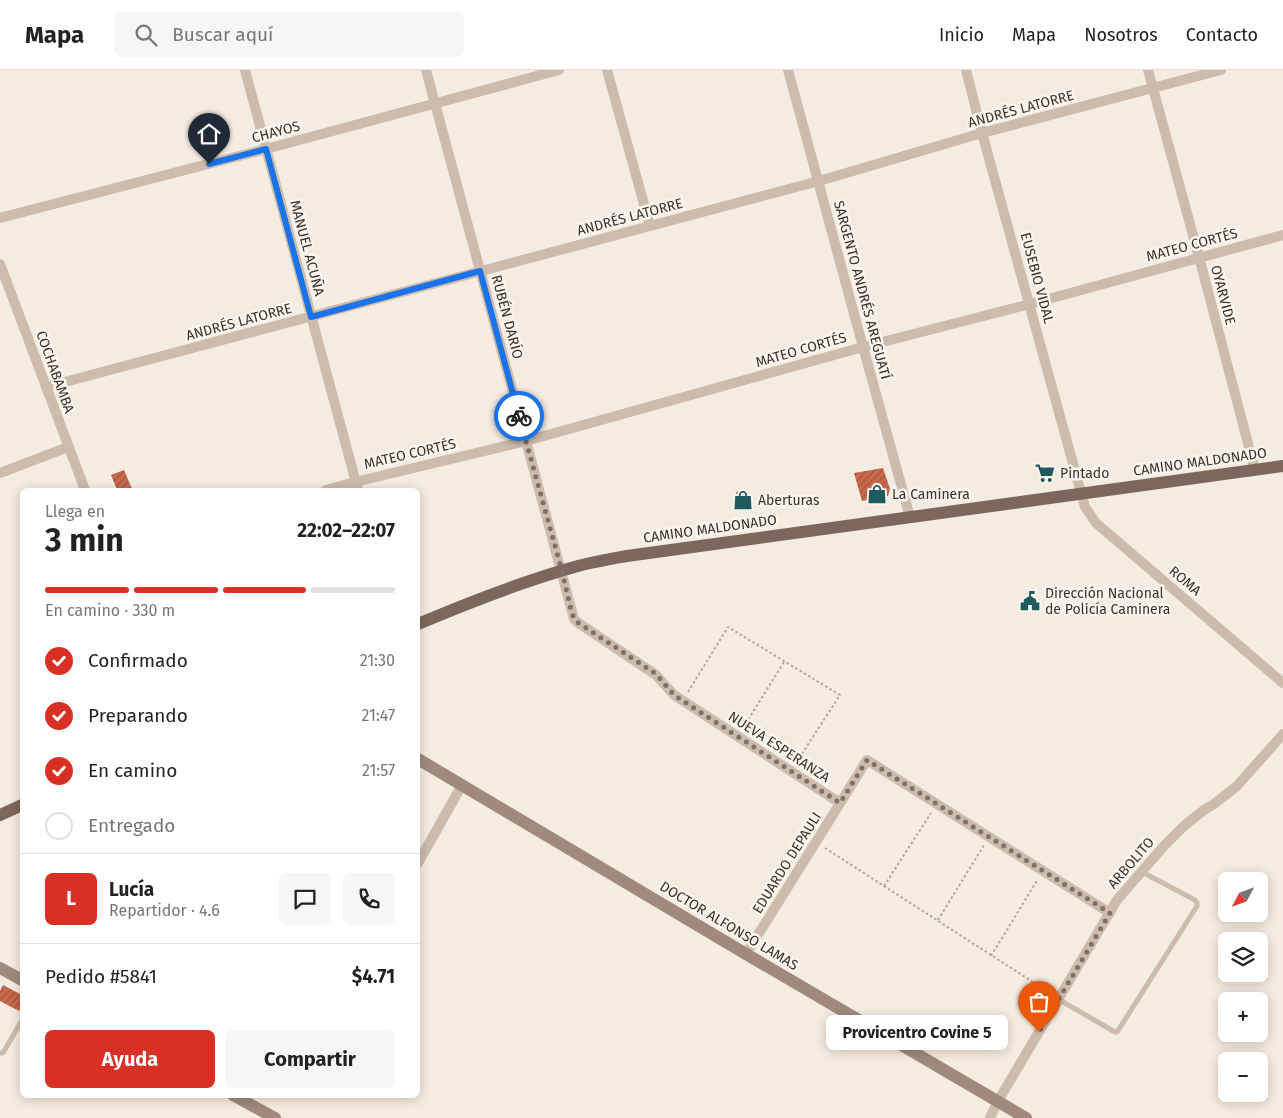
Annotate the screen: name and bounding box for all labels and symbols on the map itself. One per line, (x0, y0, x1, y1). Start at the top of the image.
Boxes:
street label: ANDRÉS LATORRE (966, 86, 1076, 131)
pin (188, 113, 230, 164)
street label: CHAYOS (250, 117, 302, 147)
street label: ANDRÉS LATORRE (575, 194, 685, 239)
street label: MANUEL ACUÑA (286, 198, 328, 298)
street label: SARGENTO ANDRÉS AREGUATÍ (830, 199, 895, 381)
street label: MATEO CORTÉS (1144, 224, 1240, 265)
street label: EUSEBIO VIDAL (1017, 231, 1057, 325)
street label: OYARVIDE (1207, 263, 1239, 327)
street label: RUBÉN DARÍO (488, 273, 527, 361)
street label: ANDRÉS LATORRE (184, 299, 294, 344)
street label: COCHABAMBA (32, 328, 78, 416)
street label: MATEO CORTÉS (753, 328, 849, 371)
courier (494, 391, 544, 441)
street label: MATEO CORTÉS (362, 434, 458, 473)
street label: CAMINO MALDONADO (1132, 444, 1268, 480)
supermarket icon: Pintado (1034, 462, 1056, 484)
place label: Pintado (1060, 465, 1109, 482)
shop icon: La Caminera (866, 483, 888, 505)
place label: La Caminera (892, 486, 970, 503)
shop icon: Aberturas (732, 489, 754, 511)
place label: Aberturas (758, 492, 820, 509)
street label: CAMINO MALDONADO (642, 511, 778, 547)
street label: ROMA (1165, 563, 1205, 599)
place label: Dirección Nacional de Policía Caminera (1045, 585, 1170, 618)
public building icon: Dirección Nacional de Policía Caminera (1019, 590, 1041, 612)
street label: NUEVA ESPERANZA (725, 708, 833, 786)
street label: EDUARDO DEPAULI (749, 809, 825, 917)
street label: ARBOLITO (1104, 834, 1158, 892)
north arrow (1218, 872, 1268, 922)
street label: DOCTOR ALFONSO LAMAS (657, 878, 802, 974)
pin (1018, 981, 1060, 1032)
callout: Provicentro Covine 5 (826, 1014, 1009, 1050)

